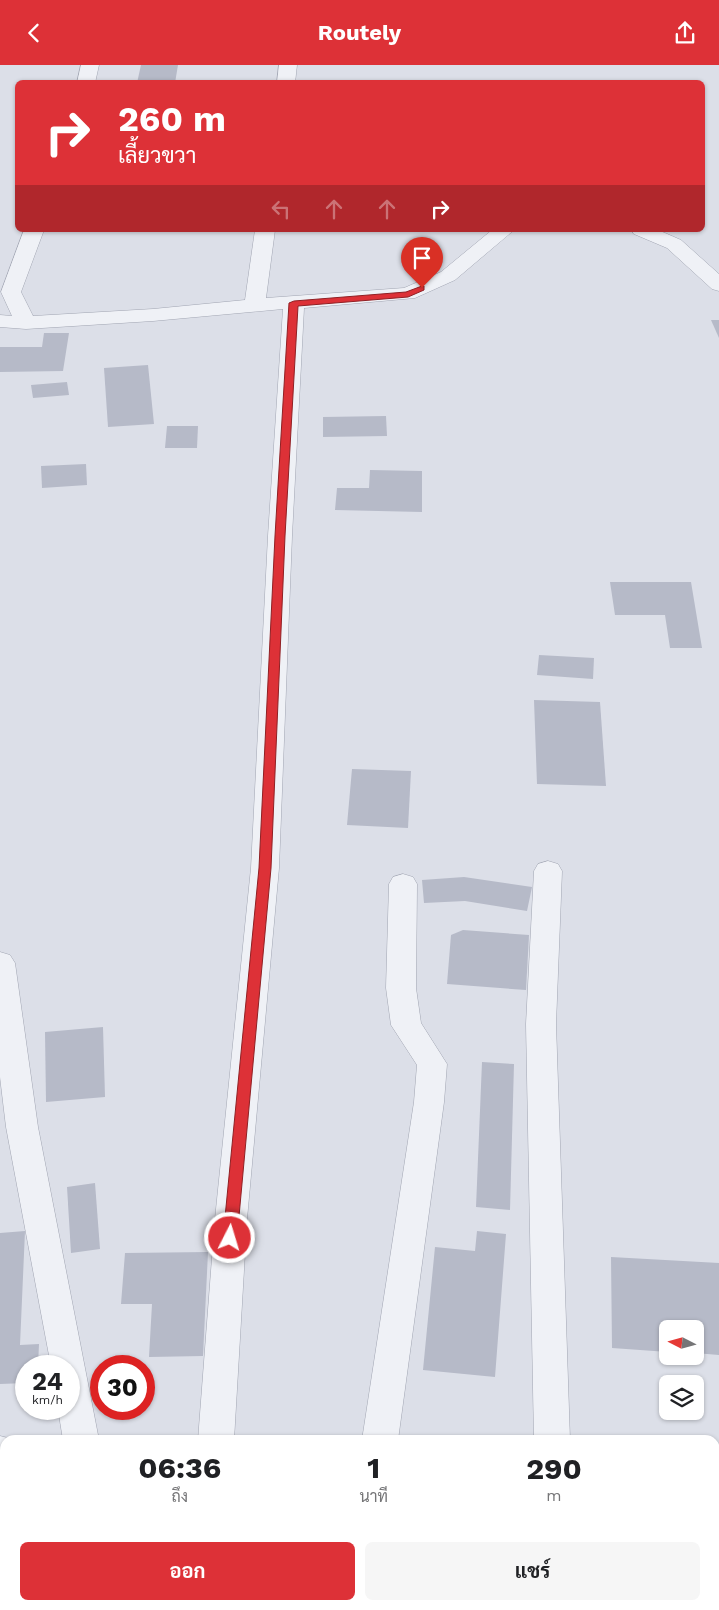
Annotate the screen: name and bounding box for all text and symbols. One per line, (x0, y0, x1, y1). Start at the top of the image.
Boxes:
icon: back (20, 19, 48, 47)
icon: share (671, 19, 699, 47)
text: Routely (318, 20, 401, 45)
text: 260 m (118, 98, 226, 140)
icon: right (35, 100, 100, 165)
text: เลี้ยวขวา (118, 143, 196, 168)
icon: left (267, 195, 295, 223)
icon: ahead (320, 195, 348, 223)
icon: ahead (373, 195, 401, 223)
icon: right (426, 195, 454, 223)
pin (401, 237, 443, 288)
icon: arrive (408, 244, 436, 272)
position arrow (203, 1211, 255, 1263)
north arrow (659, 1320, 704, 1365)
map controls (659, 1320, 704, 1420)
speed limit sign: 30 (90, 1355, 155, 1420)
text: 24 (32, 1367, 63, 1396)
button: layers (659, 1375, 704, 1420)
text: km/h (32, 1393, 63, 1407)
text: 06:36 (138, 1450, 221, 1485)
text: 1 (367, 1450, 380, 1485)
text: 290 (526, 1451, 582, 1486)
text: m (546, 1486, 562, 1505)
text: ถึง (171, 1487, 188, 1506)
text: นาที (359, 1487, 388, 1506)
button: ออก (20, 1542, 355, 1600)
button: แชร์ (365, 1542, 700, 1600)

